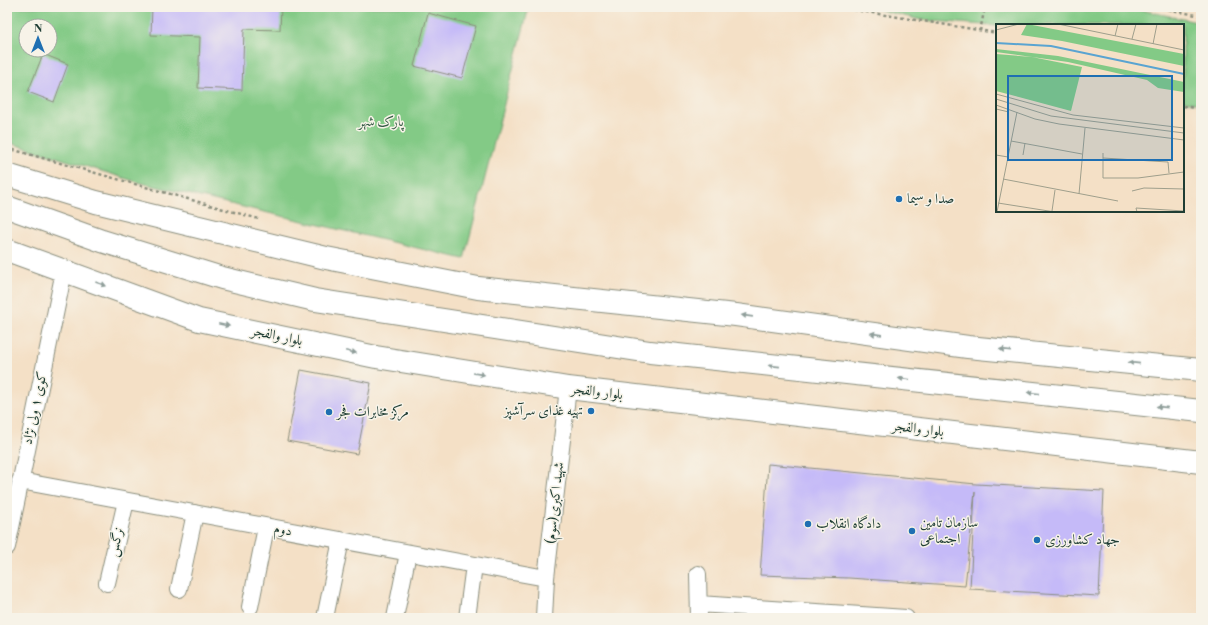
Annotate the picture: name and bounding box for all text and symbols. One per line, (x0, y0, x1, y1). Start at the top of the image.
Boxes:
north arrow (18, 18, 58, 58)
text: N (34, 22, 43, 36)
inset map (996, 24, 1184, 212)
park label: پارک شهر (356, 113, 405, 132)
place label: صدا و سیما (907, 190, 954, 208)
marker: صدا و سیما (894, 194, 904, 204)
one-way arrow (95, 281, 107, 287)
one-way arrow (741, 313, 753, 319)
street label: بلوار والفجر (248, 321, 305, 350)
one-way arrow (218, 322, 230, 328)
one-way arrow (870, 331, 882, 337)
one-way arrow (999, 347, 1011, 354)
one-way arrow (345, 349, 357, 355)
one-way arrow (1128, 360, 1140, 367)
one-way arrow (768, 362, 781, 369)
street label: کوی ۱ ولی نژاد (18, 370, 52, 446)
one-way arrow (473, 371, 485, 377)
one-way arrow (898, 376, 910, 383)
street label: بلوار والفجر (568, 380, 624, 404)
one-way arrow (1027, 390, 1039, 397)
place label: تهیه غذای سرآشپز (502, 402, 583, 420)
place label: مرکز مخابرات فجر (335, 403, 409, 421)
one-way arrow (1156, 404, 1168, 411)
marker: تهیه غذای سرآشپز (586, 406, 596, 416)
marker: مرکز مخابرات فجر (324, 407, 334, 417)
street label: بلوار والفجر (889, 417, 945, 441)
street label: شهید اکبری(سوم) (542, 461, 571, 545)
place label: سازمان تامین اجتماعی (920, 514, 978, 548)
place label: دادگاه انقلاب (816, 515, 881, 533)
marker: دادگاه انقلاب (803, 519, 813, 529)
street label: دوم (272, 520, 294, 543)
street label: نرگس (104, 525, 128, 559)
marker: سازمان تامین اجتماعی (907, 526, 917, 536)
place label: جهاد کشاورزی (1045, 531, 1120, 549)
marker: جهاد کشاورزی (1032, 535, 1042, 545)

